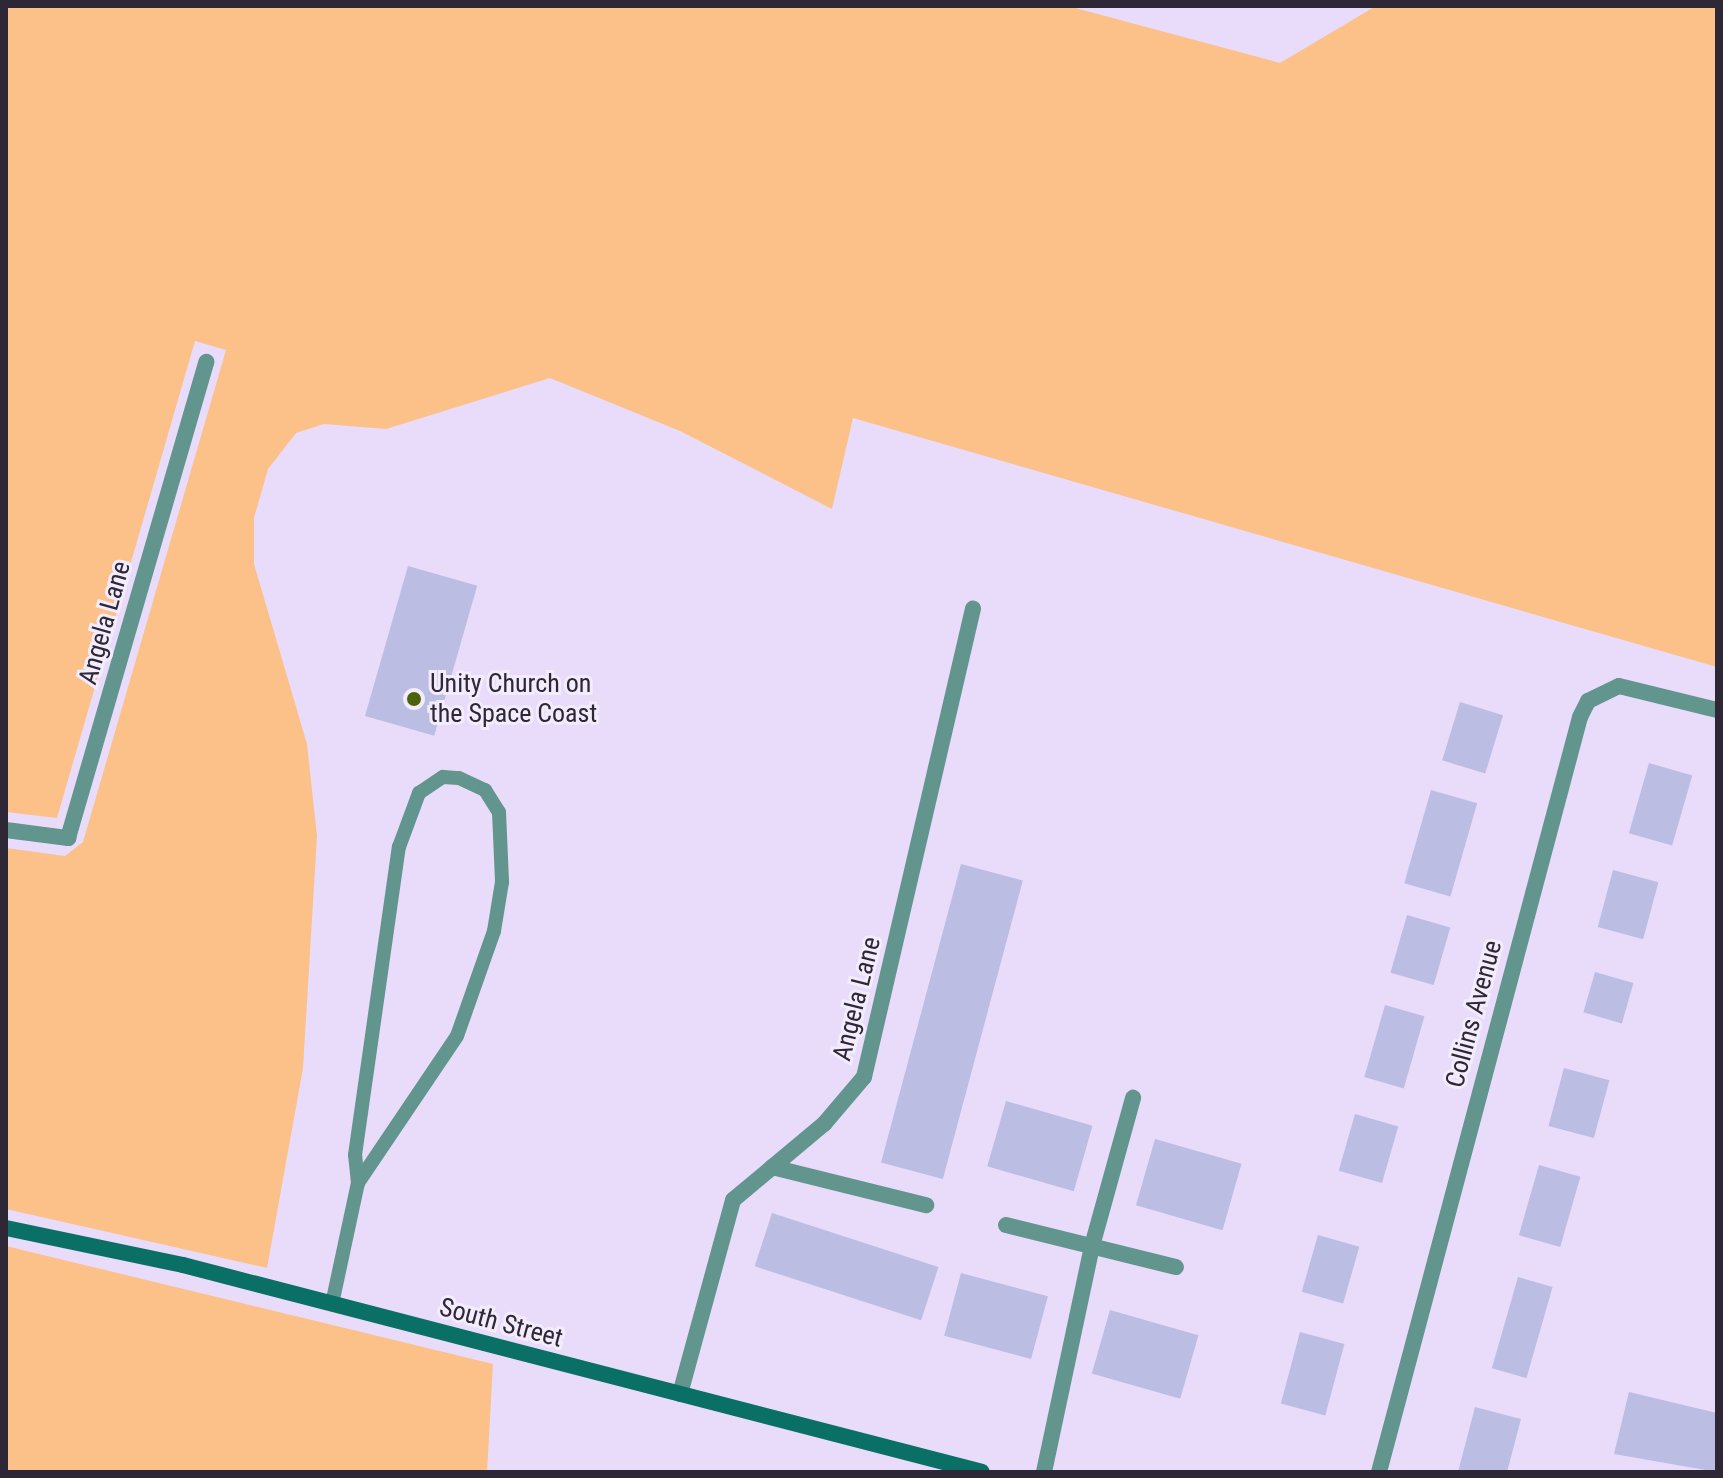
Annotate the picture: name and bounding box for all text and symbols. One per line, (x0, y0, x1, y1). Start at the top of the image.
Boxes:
street label: Angela Lane (73, 558, 137, 688)
place label: Unity Church on the Space Coast (430, 668, 597, 730)
marker: Unity Church on the Space Coast (405, 690, 423, 708)
street label: Angela Lane (827, 934, 887, 1064)
street label: Collins Avenue (1439, 937, 1509, 1091)
street label: South Street (436, 1292, 566, 1354)

